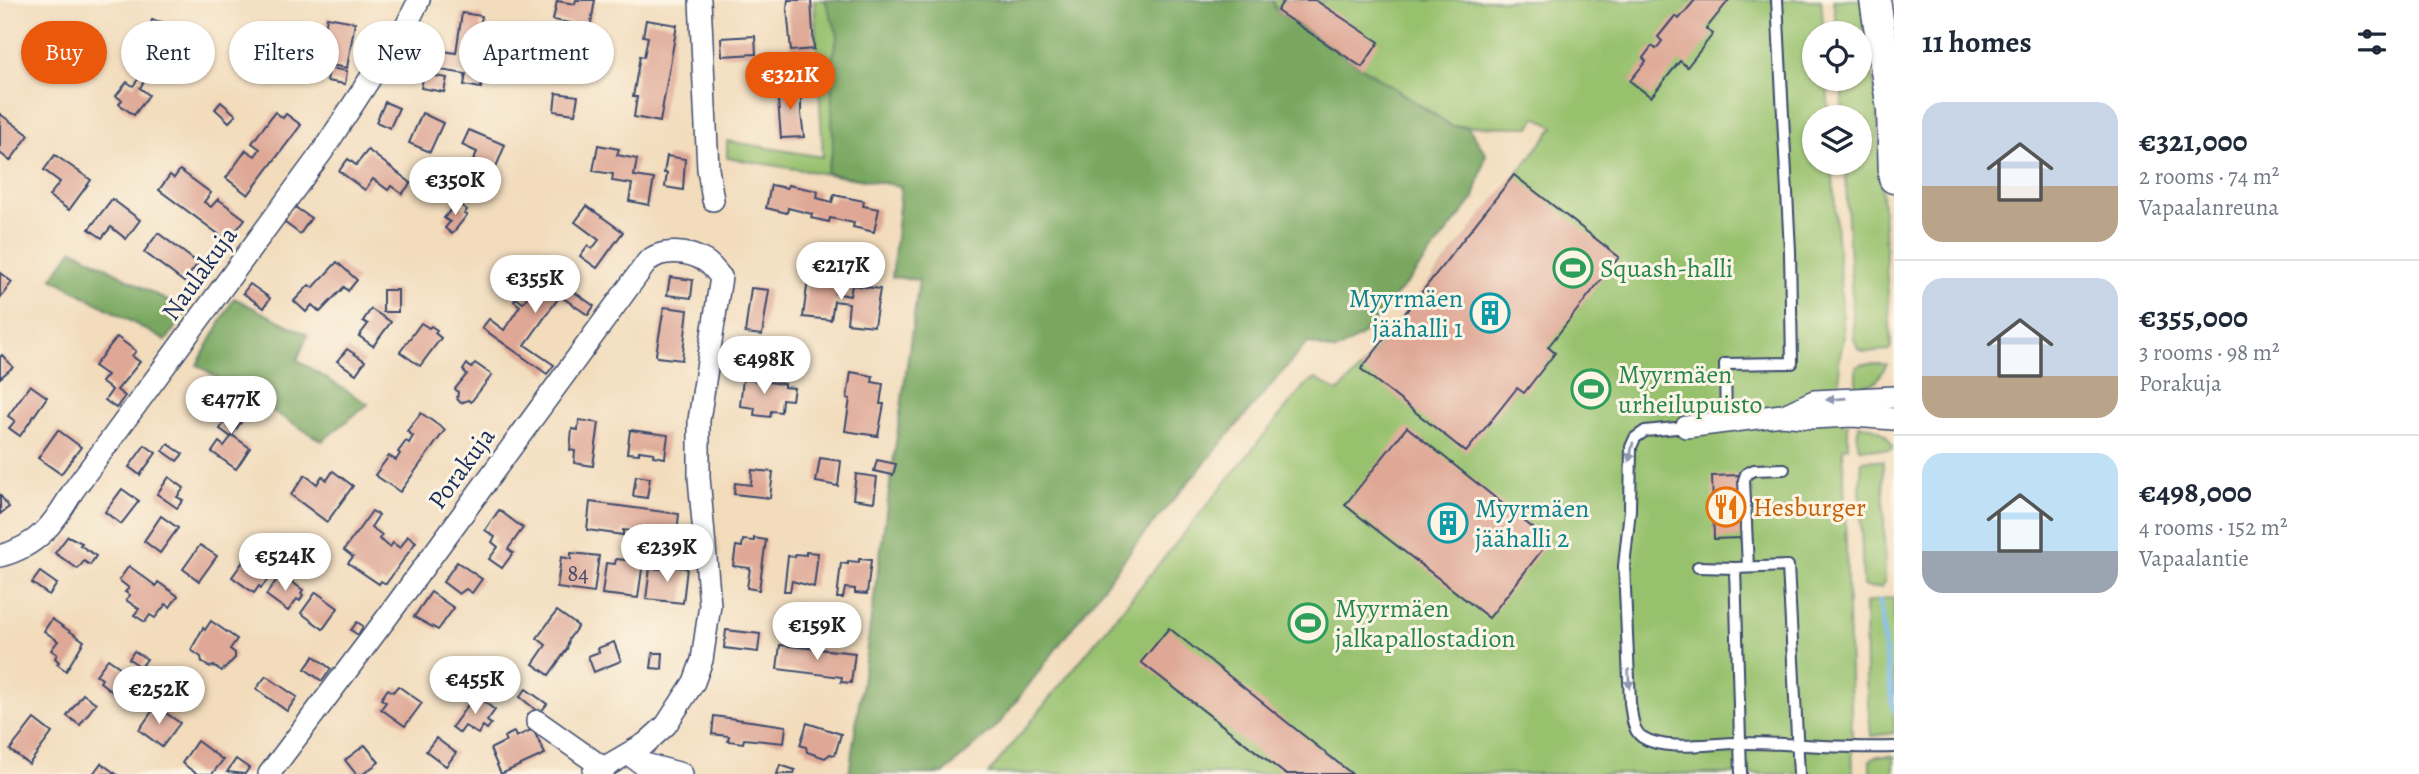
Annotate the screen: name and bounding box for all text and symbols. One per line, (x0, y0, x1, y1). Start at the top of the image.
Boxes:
chip: Buy (21, 21, 107, 84)
chip: Rent (121, 21, 215, 84)
chip: Filters (229, 21, 339, 84)
chip: New (353, 21, 445, 84)
chip: Apartment (459, 21, 614, 84)
map controls (1802, 21, 1872, 175)
button: locate (1802, 21, 1872, 91)
text: 11 homes (1922, 22, 2032, 62)
icon: filters (2353, 23, 2391, 61)
pin: €321K (741, 52, 839, 112)
text: €321K (761, 59, 819, 90)
button: layers (1802, 105, 1872, 175)
text: €321,000 (2139, 121, 2248, 161)
icon: home (1978, 130, 2062, 214)
pin: €350K (406, 158, 504, 217)
text: 2 rooms · 74 m² (2139, 161, 2279, 192)
text: €350K (425, 164, 485, 195)
text: Vapaalanreuna (2139, 192, 2279, 223)
street label: Naulakuja (153, 219, 245, 327)
pin: €217K (792, 243, 890, 302)
sports icon: Squash-halli (1552, 247, 1594, 289)
text: €217K (812, 249, 870, 280)
place label: Squash-halli (1600, 251, 1733, 286)
pin: €355K (486, 256, 584, 315)
text: €355K (506, 262, 564, 293)
place label: Myyrmäen jäähalli 1 (1349, 281, 1463, 346)
building icon: Myyrmäen jäähalli 1 (1469, 292, 1511, 334)
text: €355,000 (2139, 297, 2248, 337)
icon: home (1978, 306, 2062, 390)
pin: €498K (715, 336, 813, 396)
text: 3 rooms · 98 m² (2139, 337, 2280, 368)
text: €498K (734, 343, 794, 374)
place label: Myyrmäen urheilupuisto (1618, 357, 1762, 422)
sports icon: Myyrmäen urheilupuisto (1570, 368, 1612, 410)
text: Porakuja (2139, 368, 2222, 399)
pin: €477K (182, 376, 280, 436)
text: €477K (202, 383, 260, 414)
one-way arrow (1825, 394, 1847, 405)
street label: Porakuja (420, 420, 503, 516)
one-way arrow (1626, 441, 1637, 463)
text: €498,000 (2139, 472, 2252, 512)
icon: home (1978, 481, 2062, 565)
restaurant icon: Hesburger (1705, 486, 1747, 528)
place label: Hesburger (1753, 490, 1866, 525)
place label: Myyrmäen jäähalli 2 (1475, 491, 1589, 556)
building icon: Myyrmäen jäähalli 2 (1427, 502, 1469, 544)
text: 4 rooms · 152 m² (2139, 512, 2287, 543)
pin: €239K (618, 524, 716, 584)
text: €239K (637, 531, 697, 562)
pin: €524K (236, 534, 334, 593)
text: €524K (255, 540, 315, 571)
text: Vapaalantie (2139, 543, 2249, 574)
house number: 84 (567, 558, 589, 589)
place label: Myyrmäen jalkapallostadion (1335, 591, 1516, 656)
pin: €159K (768, 602, 866, 662)
sports icon: Myyrmäen jalkapallostadion (1287, 602, 1329, 644)
text: €159K (788, 609, 846, 640)
pin: €455K (426, 656, 524, 716)
text: €455K (446, 663, 504, 694)
pin: €252K (110, 666, 208, 726)
one-way arrow (1624, 668, 1635, 690)
text: €252K (129, 673, 189, 704)

